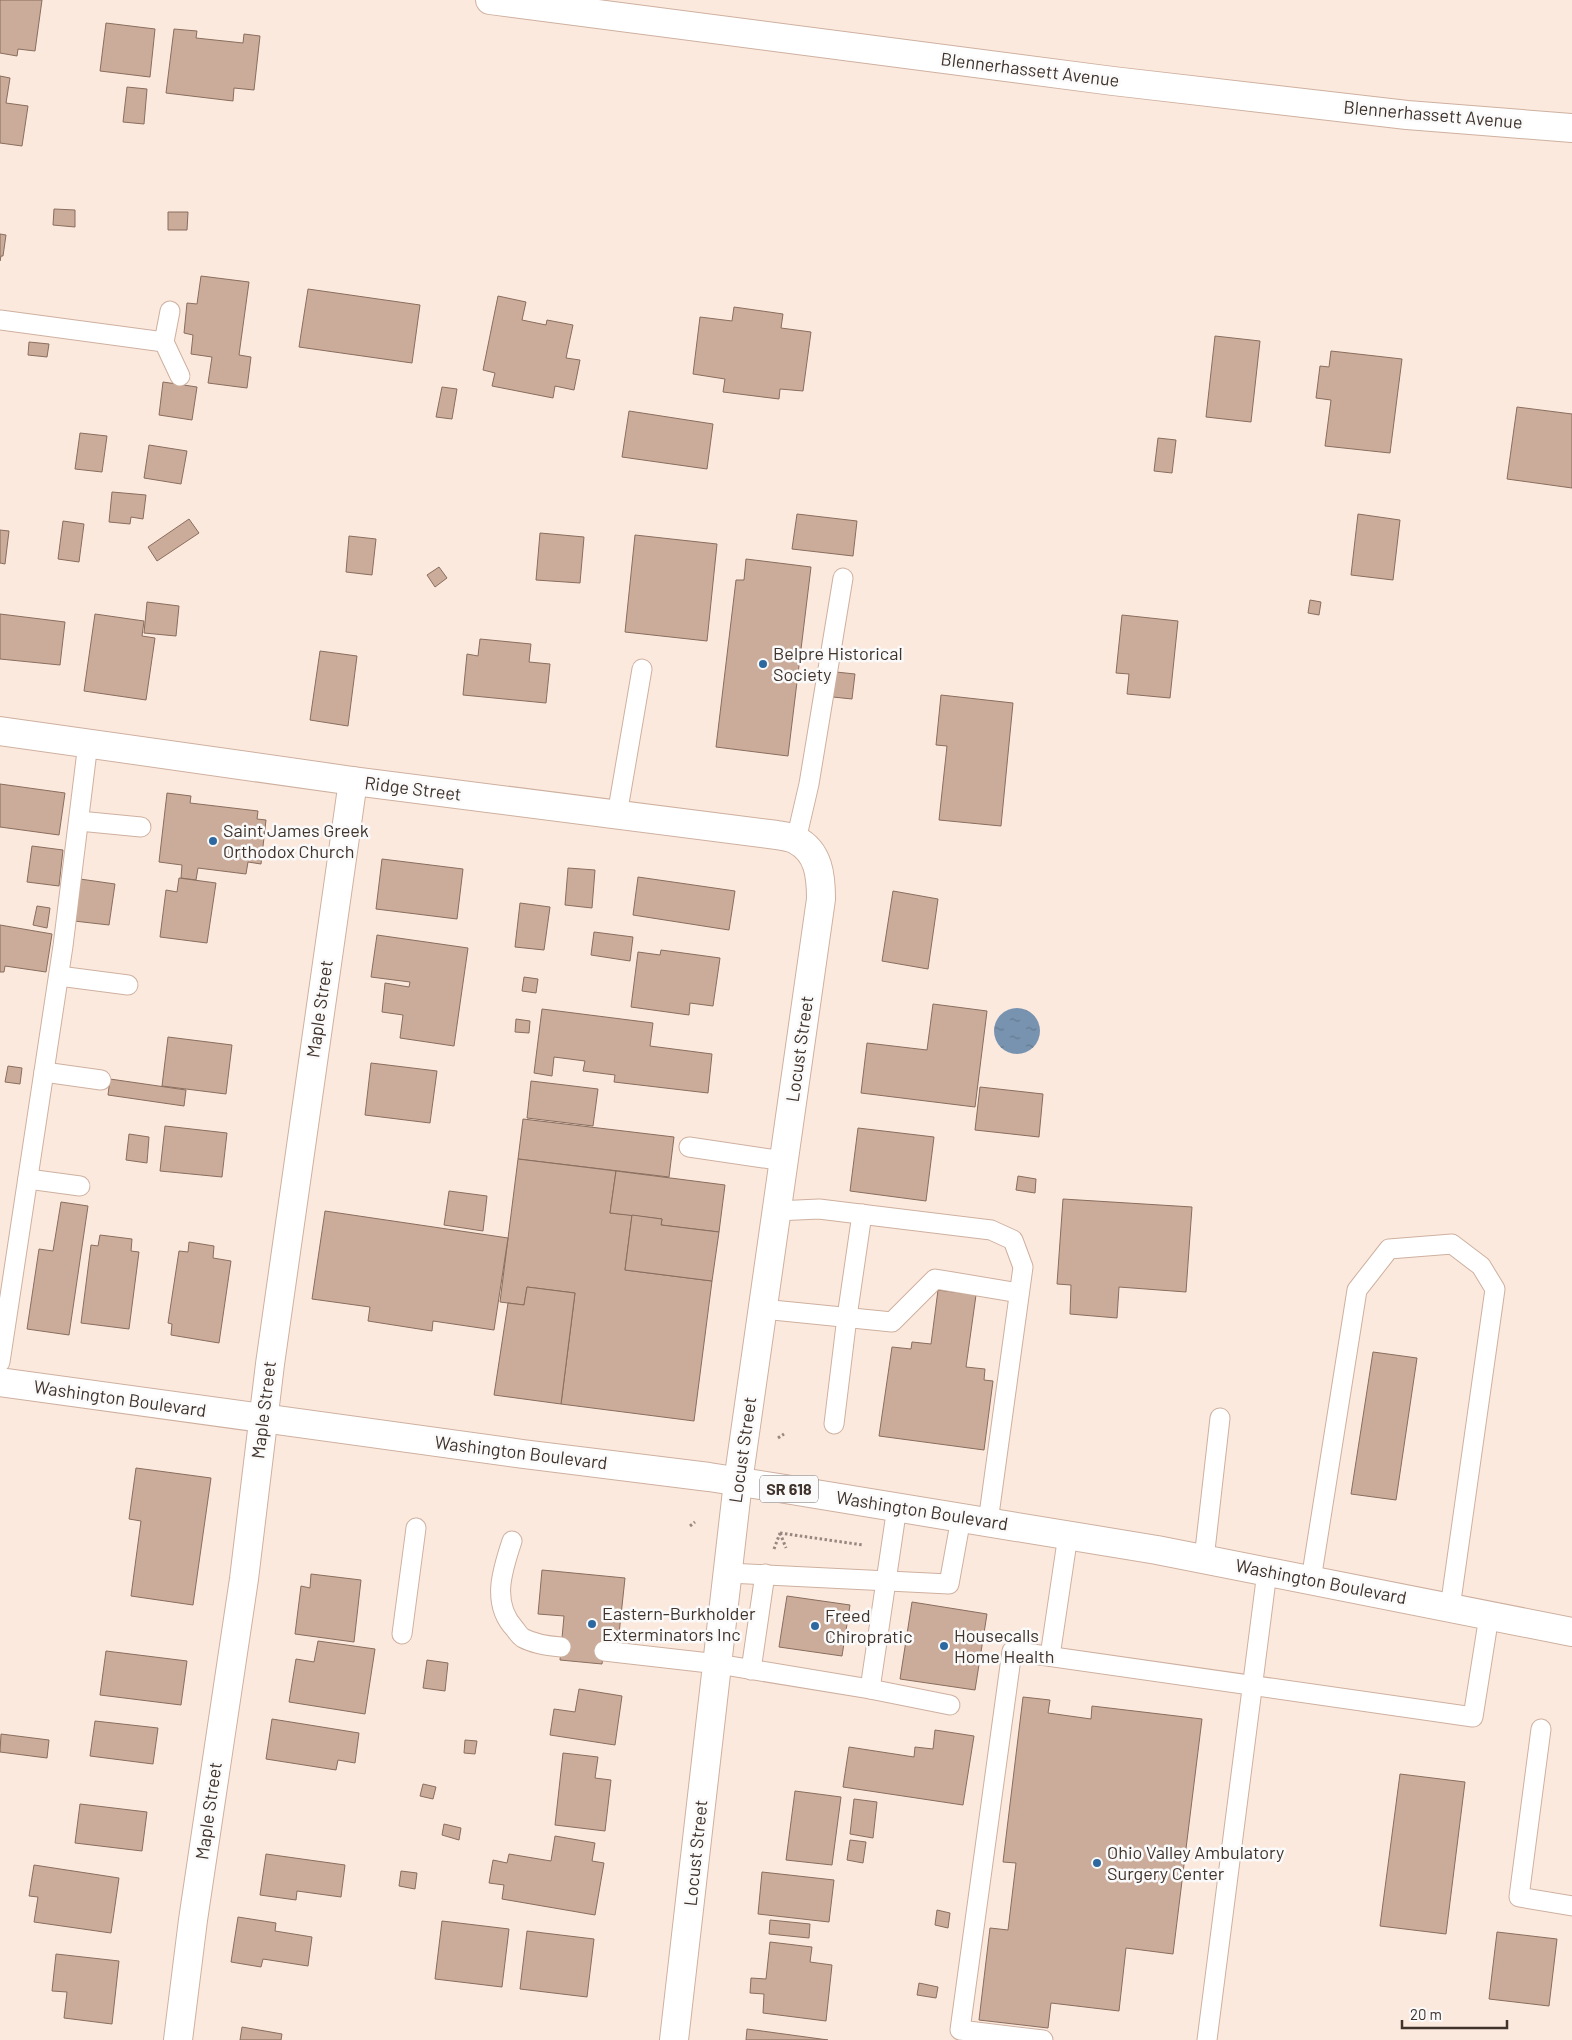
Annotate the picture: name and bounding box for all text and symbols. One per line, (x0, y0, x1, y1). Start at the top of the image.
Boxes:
street label: Blennerhassett Avenue (940, 47, 1121, 91)
street label: Blennerhassett Avenue (1343, 95, 1524, 133)
place label: Belpre Historical Society (773, 642, 903, 685)
marker: Belpre Historical Society (757, 658, 769, 670)
street label: Ridge Street (363, 771, 463, 805)
place label: Saint James Greek Orthodox Church (223, 819, 369, 862)
marker: Saint James Greek Orthodox Church (207, 835, 219, 847)
street label: Maple Street (301, 959, 337, 1059)
street label: Locust Street (781, 994, 817, 1103)
street label: Maple Street (246, 1360, 280, 1460)
street label: Washington Boulevard (33, 1375, 208, 1421)
street label: Locust Street (724, 1395, 760, 1504)
street label: Washington Boulevard (433, 1430, 609, 1474)
road number: SR 618 (760, 1476, 818, 1502)
street label: Washington Boulevard (835, 1486, 1010, 1534)
street label: Washington Boulevard (1234, 1554, 1409, 1608)
place label: Eastern-Burkholder Exterminators Inc (602, 1602, 756, 1645)
place label: Freed Chiropratic (825, 1604, 913, 1647)
marker: Eastern-Burkholder Exterminators Inc (586, 1618, 598, 1630)
marker: Freed Chiropratic (809, 1620, 821, 1632)
place label: Housecalls Home Health (954, 1624, 1054, 1667)
marker: Housecalls Home Health (938, 1640, 950, 1652)
street label: Maple Street (190, 1761, 226, 1861)
street label: Locust Street (678, 1799, 712, 1907)
place label: Ohio Valley Ambulatory Surgery Center (1107, 1841, 1284, 1884)
marker: Ohio Valley Ambulatory Surgery Center (1091, 1857, 1103, 1869)
scale bar (1402, 1998, 1507, 2030)
text: 20 m (1410, 2005, 1442, 2023)

